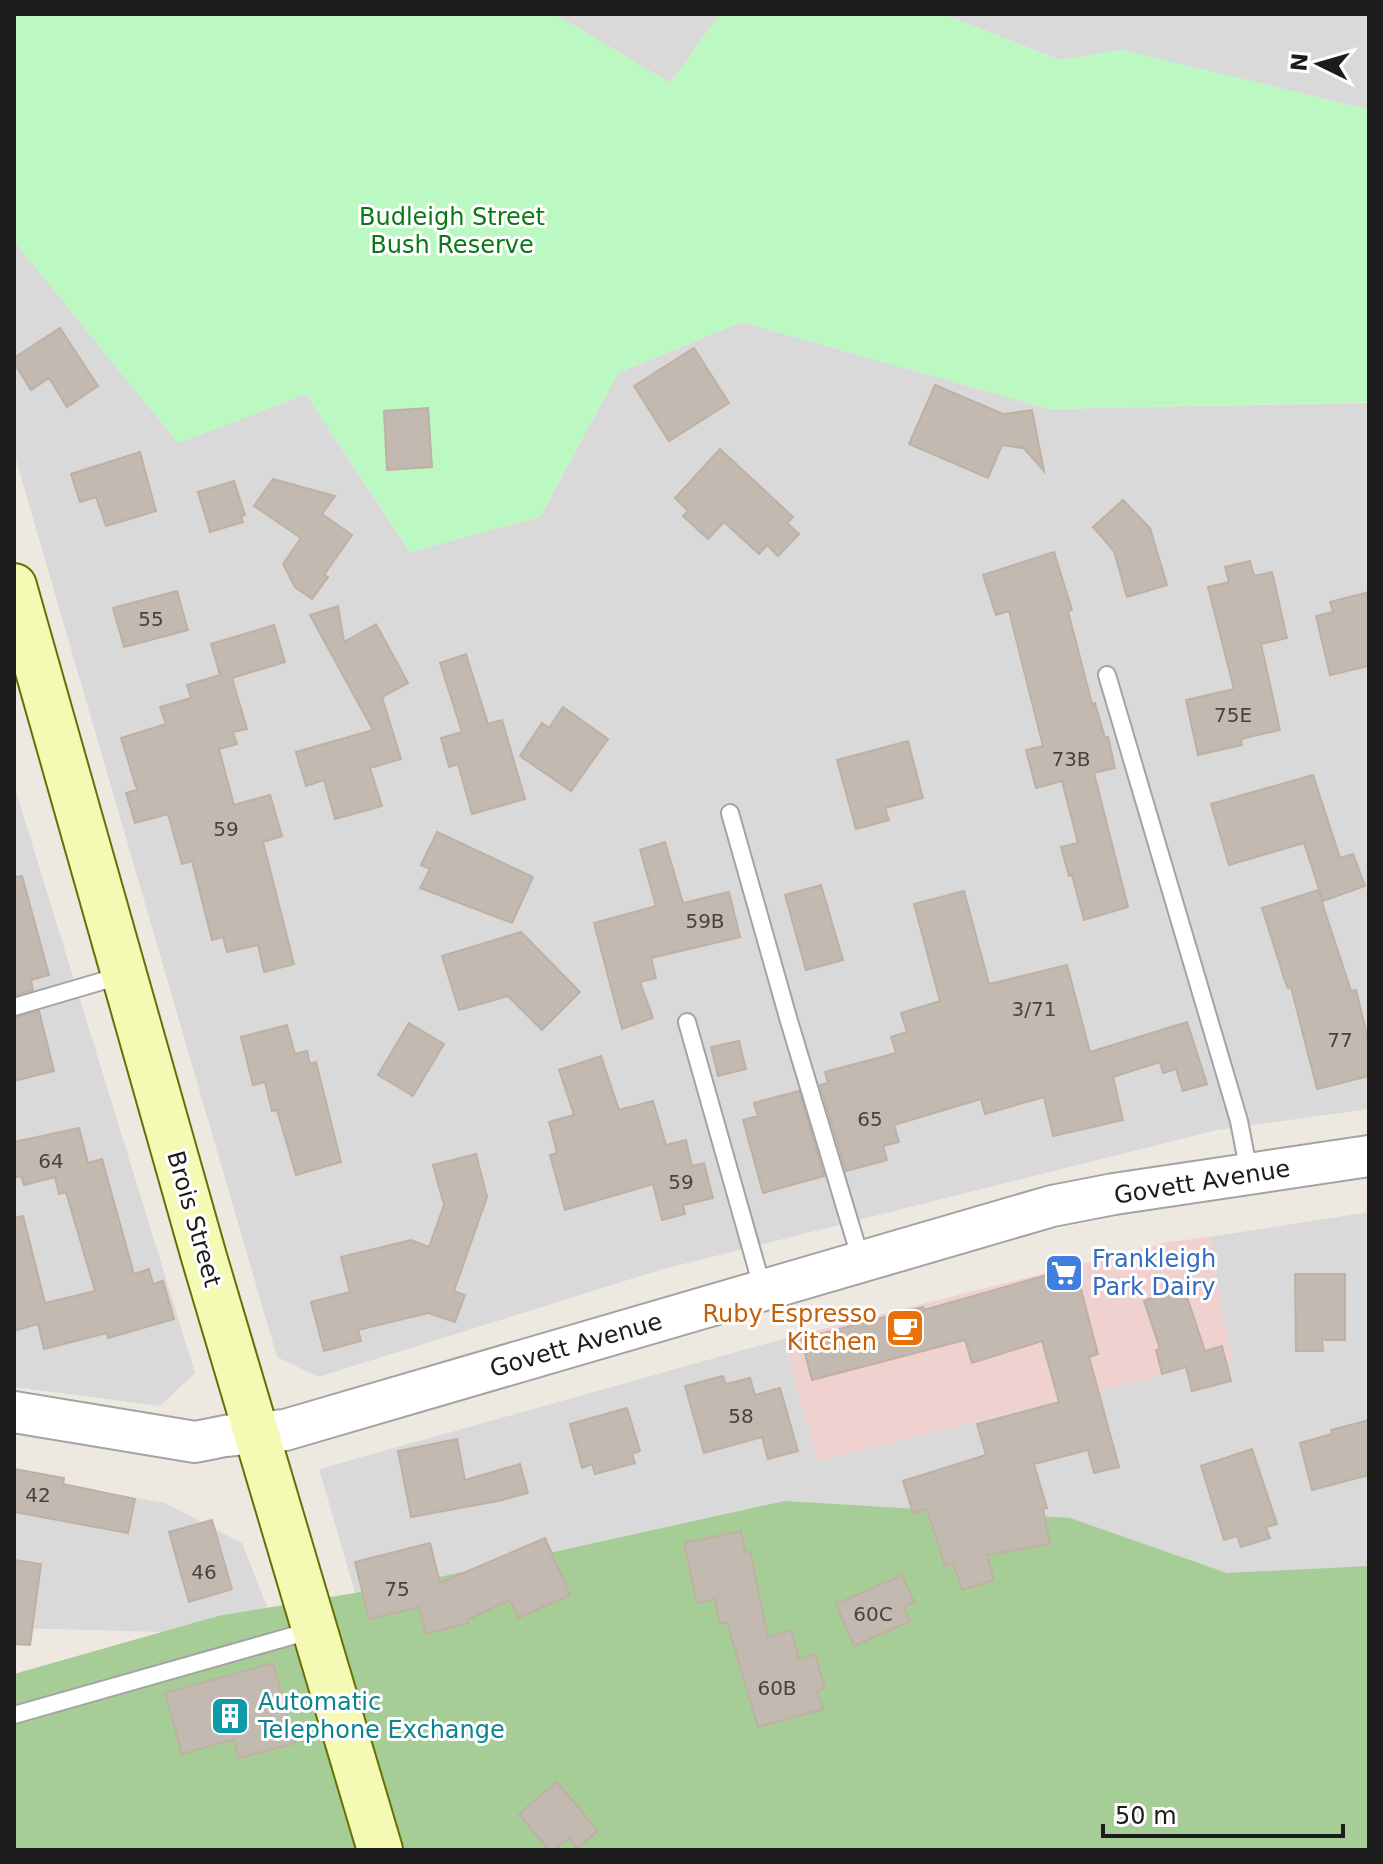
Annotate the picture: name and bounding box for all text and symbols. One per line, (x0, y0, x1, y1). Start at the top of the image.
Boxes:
north arrow (1279, 24, 1359, 104)
text: N (1286, 52, 1313, 73)
park label: Budleigh Street Bush Reserve (359, 203, 545, 259)
house number: 55 (138, 607, 164, 631)
house number: 75E (1214, 703, 1252, 727)
house number: 73B (1051, 747, 1091, 771)
house number: 59 (213, 817, 239, 841)
house number: 59B (685, 909, 725, 933)
house number: 3/71 (1012, 997, 1056, 1021)
house number: 77 (1327, 1028, 1353, 1052)
house number: 65 (857, 1107, 883, 1131)
street label: Brois Street (161, 1148, 227, 1290)
house number: 64 (38, 1149, 64, 1173)
street label: Govett Avenue (1112, 1154, 1292, 1210)
house number: 59 (668, 1170, 694, 1194)
place label: Frankleigh Park Dairy (1092, 1245, 1216, 1301)
supermarket icon: Frankleigh Park Dairy (1043, 1252, 1085, 1294)
place label: Ruby Espresso Kitchen (702, 1300, 877, 1356)
street label: Govett Avenue (487, 1307, 665, 1383)
cafe icon: Ruby Espresso Kitchen (884, 1307, 926, 1349)
house number: 58 (728, 1404, 754, 1428)
house number: 42 (25, 1483, 51, 1507)
house number: 46 (191, 1560, 217, 1584)
house number: 75 (384, 1577, 410, 1601)
house number: 60C (853, 1602, 893, 1626)
house number: 60B (757, 1676, 797, 1700)
place label: Automatic Telephone Exchange (257, 1688, 505, 1744)
building icon: Automatic Telephone Exchange (209, 1695, 251, 1737)
scale bar (1103, 1788, 1343, 1838)
text: 50 m (1115, 1802, 1177, 1830)

